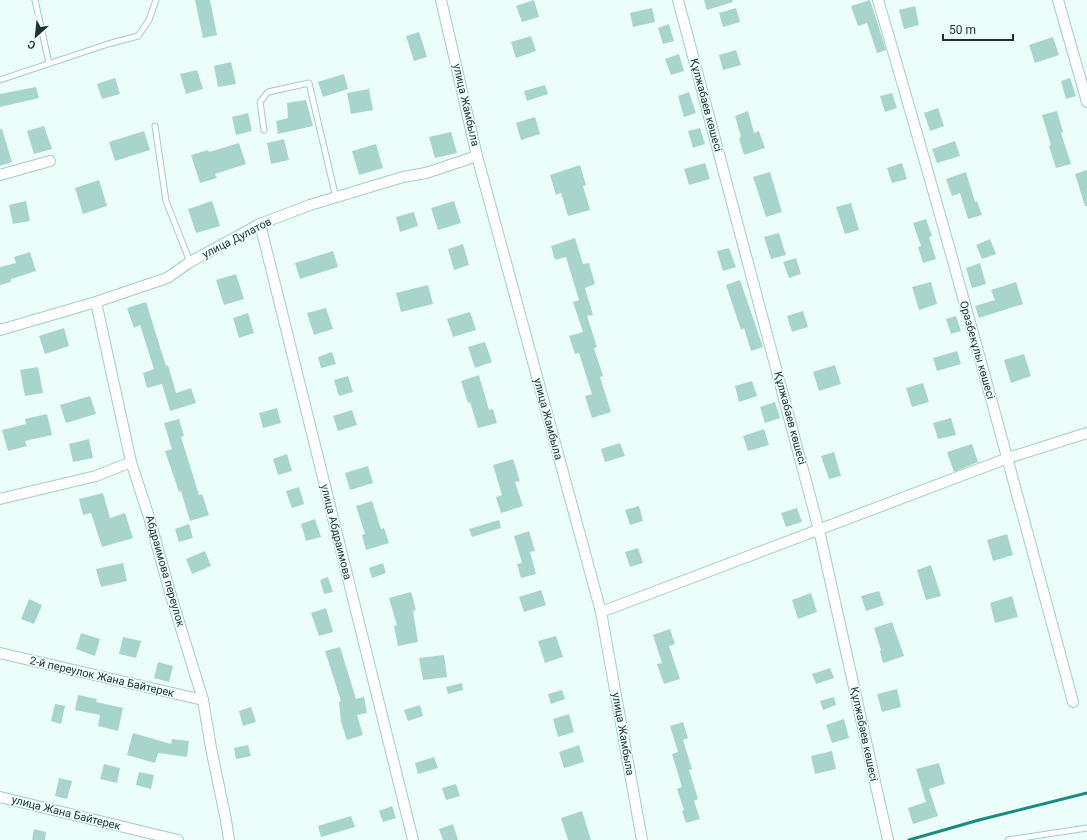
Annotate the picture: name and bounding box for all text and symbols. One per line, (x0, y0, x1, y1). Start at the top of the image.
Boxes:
north arrow (16, 16, 56, 56)
scale bar (943, 16, 1013, 42)
text: 50 m (949, 23, 976, 37)
text: С (26, 37, 38, 52)
street label: Құлжабаев көшесі (687, 57, 725, 153)
street label: улица Жамбыла (450, 63, 482, 147)
street label: улица Дулатов (200, 215, 274, 261)
street label: Оразбекұлы көшесі (957, 299, 997, 401)
street label: Құлжабаев көшесі (771, 370, 809, 466)
street label: улица Жамбыла (531, 377, 565, 461)
street label: улица Абдраимова (318, 483, 354, 581)
street label: Абдраимова переулок (143, 514, 187, 628)
street label: 2-й переулок Жана Байтерек (29, 654, 175, 700)
street label: Құлжабаев көшесі (848, 686, 880, 782)
street label: улица Жамбыла (609, 691, 637, 777)
street label: улица Жана Байтерек (10, 793, 122, 833)

